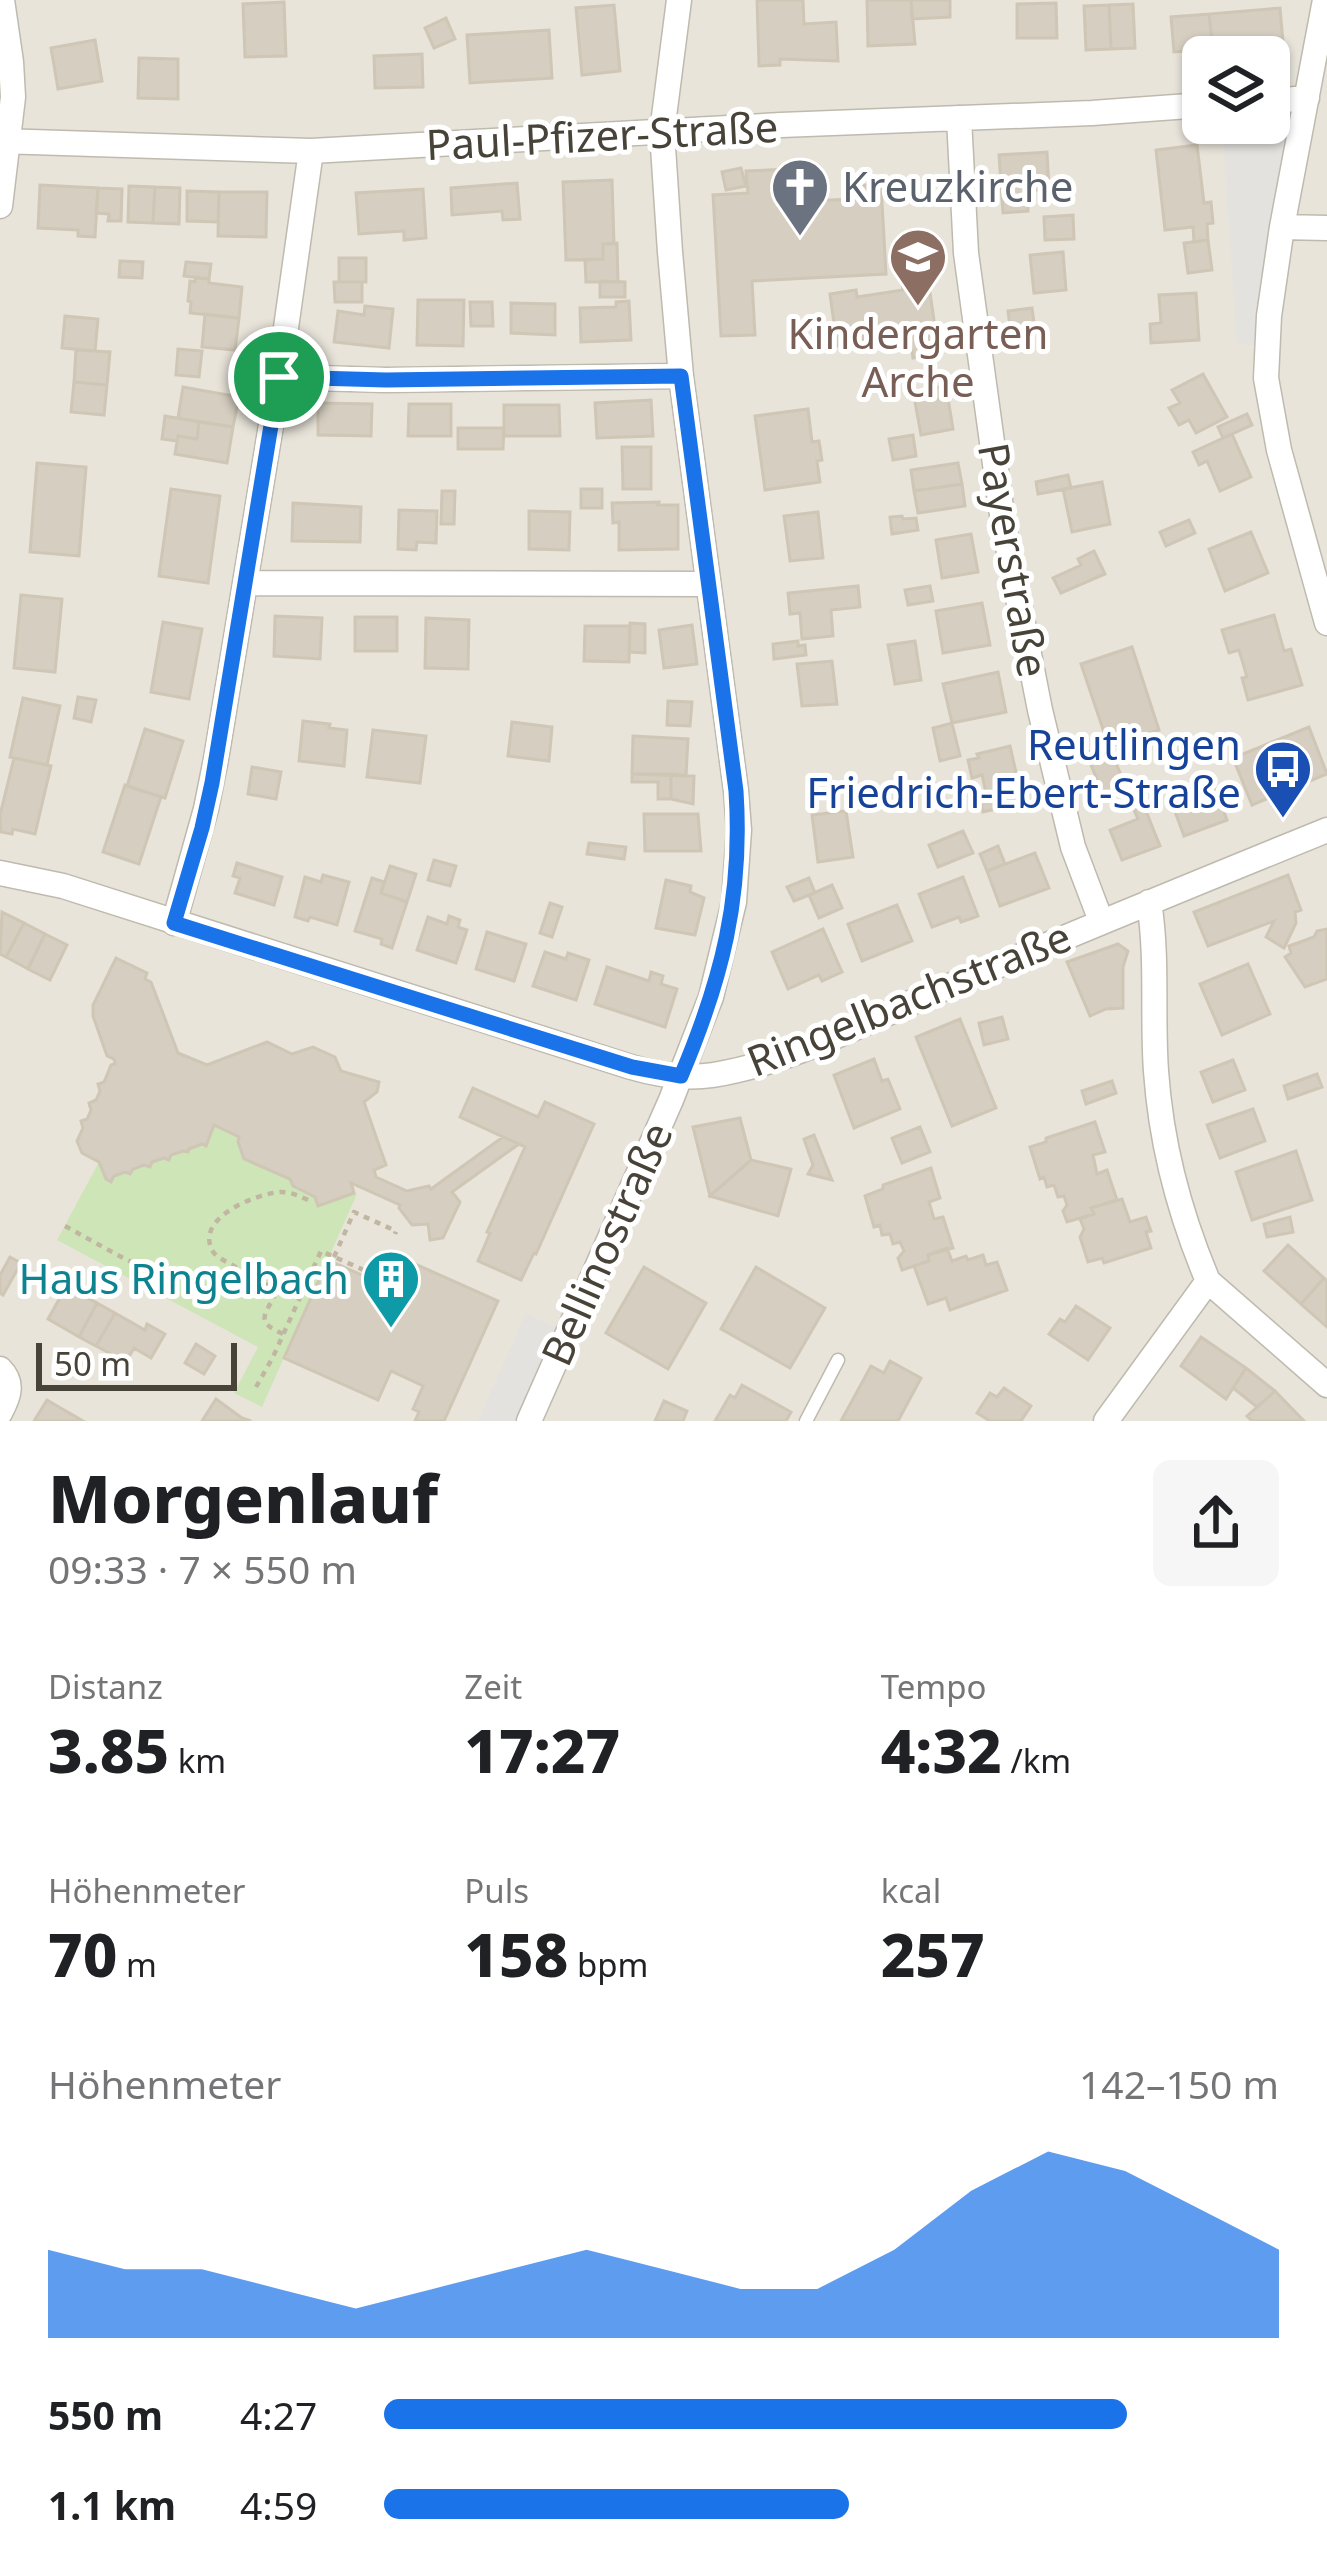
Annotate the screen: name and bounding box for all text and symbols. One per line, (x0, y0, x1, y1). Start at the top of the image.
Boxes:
map controls (1182, 36, 1290, 144)
button: layers (1182, 36, 1290, 144)
street label: Paul-Pfizer-Straße (424, 97, 780, 172)
church icon: Kreuzkirche (769, 156, 831, 238)
place label: Kreuzkirche (842, 157, 1073, 214)
school or university icon: Kindergarten Arche (887, 226, 949, 308)
place label: Kindergarten Arche (788, 304, 1048, 409)
pin (228, 326, 330, 428)
icon: arrive (246, 344, 312, 410)
street label: Payerstraße (966, 438, 1063, 681)
place label: Reutlingen Friedrich-Ebert-Straße (806, 715, 1241, 820)
bus stop icon: Reutlingen Friedrich-Ebert-Straße (1252, 738, 1314, 820)
street label: Ringelbachstraße (738, 907, 1079, 1089)
street label: Bellinostraße (527, 1113, 685, 1374)
building icon: Haus Ringelbach (360, 1248, 422, 1330)
place label: Haus Ringelbach (19, 1249, 349, 1306)
scale bar (36, 1337, 237, 1390)
text: 50 m (54, 1341, 131, 1386)
text: Morgenlauf (48, 1452, 438, 1542)
button: share (1153, 1460, 1279, 1586)
text: 09:33 · 7 × 550 m (48, 1542, 357, 1595)
text: Distanz (48, 1664, 163, 1709)
text: Zeit (464, 1664, 522, 1709)
text: Tempo (881, 1664, 986, 1709)
text: 3.85 (48, 1709, 169, 1791)
text: 17:27 (464, 1709, 620, 1791)
text: 4:32 (881, 1709, 1002, 1791)
text: km (169, 1738, 226, 1783)
text: /km (1002, 1738, 1071, 1783)
text: Höhenmeter (48, 1868, 245, 1913)
text: Puls (464, 1868, 529, 1913)
text: kcal (881, 1868, 941, 1913)
text: 70 (48, 1913, 117, 1995)
text: 158 (464, 1913, 568, 1995)
text: 257 (881, 1913, 985, 1995)
text: m (117, 1942, 157, 1987)
text: bpm (568, 1942, 648, 1987)
text: Höhenmeter (48, 2057, 281, 2110)
text: 142–150 m (1079, 2057, 1279, 2110)
text: 550 m (48, 2388, 163, 2441)
text: 4:27 (240, 2388, 317, 2441)
text: 1.1 km (48, 2478, 176, 2531)
text: 4:59 (240, 2478, 317, 2531)

